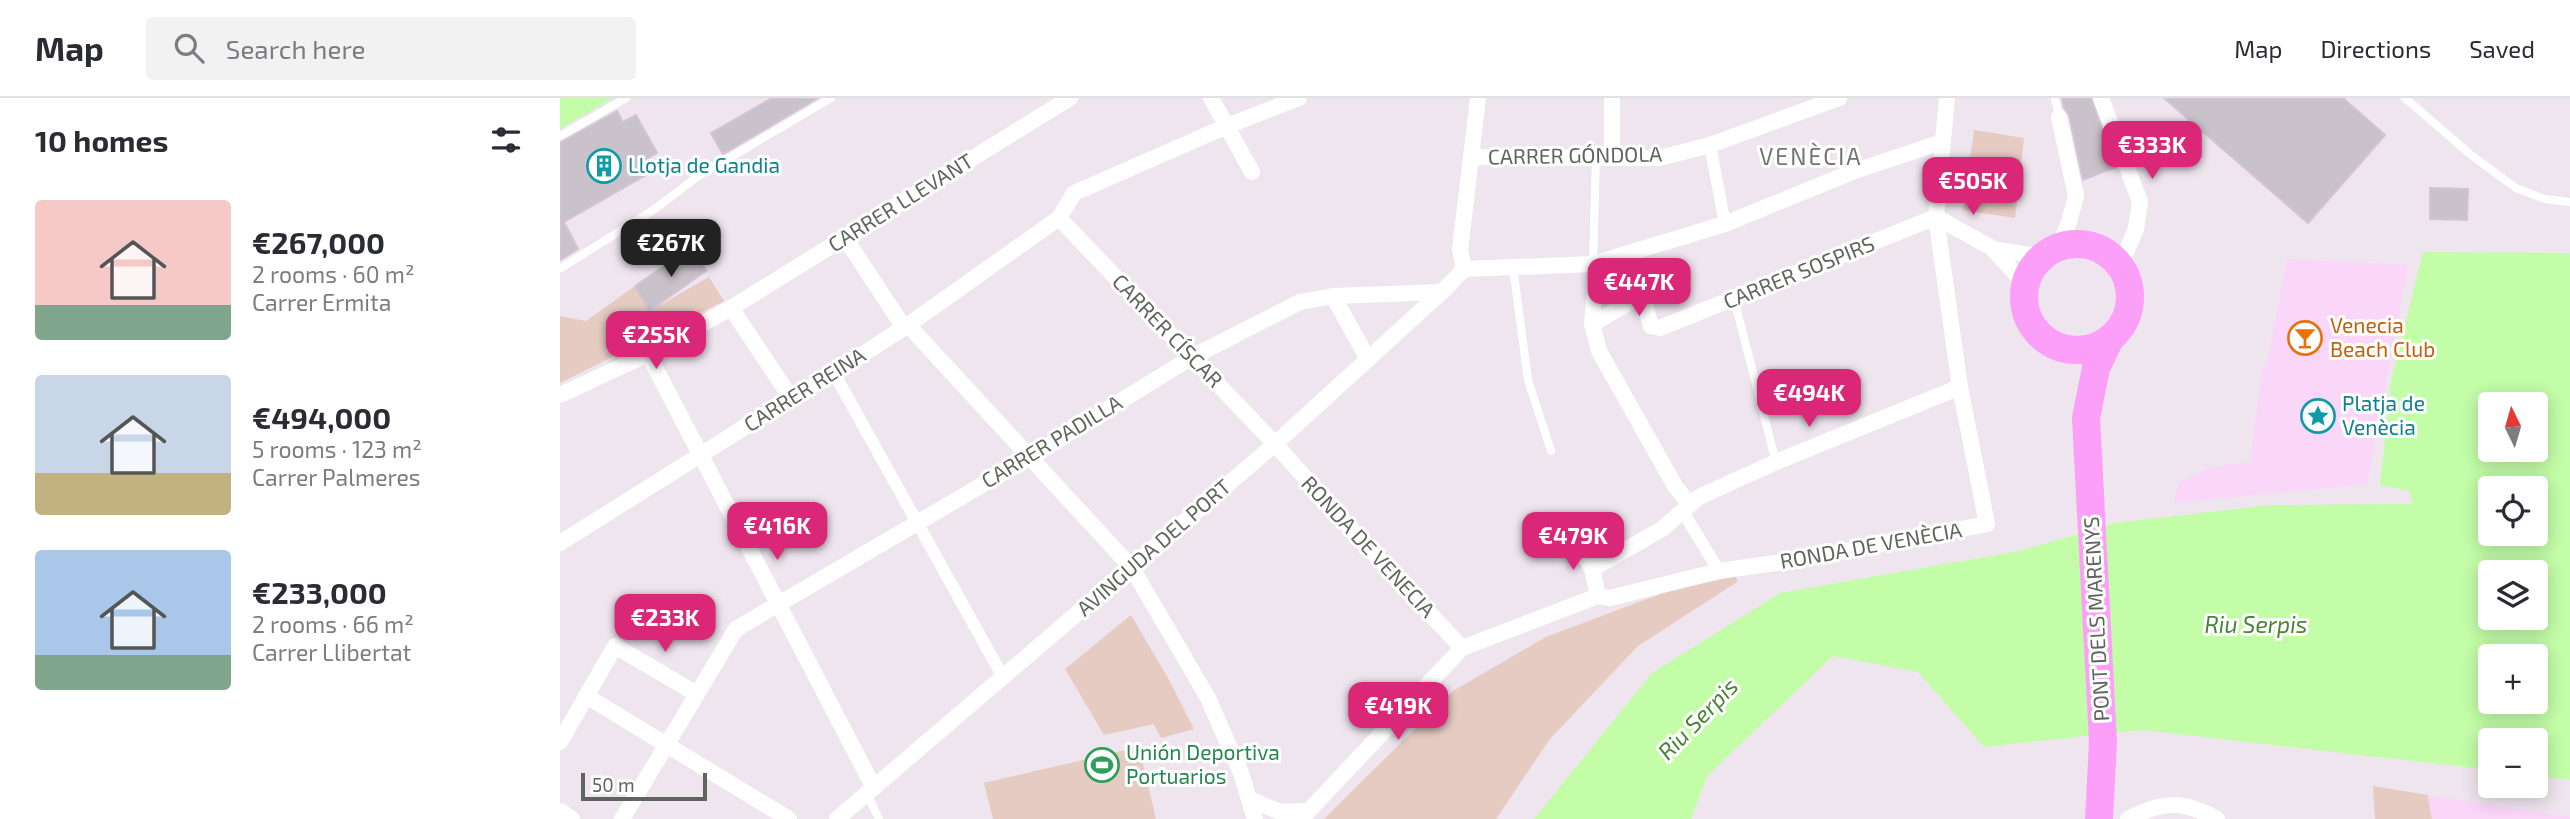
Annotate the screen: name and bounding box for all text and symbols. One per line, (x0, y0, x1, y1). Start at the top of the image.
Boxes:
search box (146, 17, 636, 80)
text: Map (35, 28, 104, 68)
icon: search (170, 29, 208, 67)
text: Search here (226, 33, 365, 64)
text: Map (2234, 34, 2282, 63)
text: Directions (2320, 34, 2431, 63)
text: Saved (2469, 34, 2535, 63)
icon: filters (487, 121, 525, 159)
text: 10 homes (35, 122, 168, 158)
pin: €333K (2103, 122, 2201, 181)
text: €333K (2118, 130, 2186, 158)
street label: CARRER GÓNDOLA (1488, 140, 1662, 169)
district label: VENÈCIA (1759, 142, 1863, 170)
building icon: Llotja de Gandia (585, 147, 623, 185)
street label: CARRER LLEVANT (823, 147, 977, 256)
place label: Llotja de Gandia (628, 152, 780, 178)
pin: €505K (1924, 158, 2022, 217)
text: €505K (1938, 166, 2008, 194)
pin: €267K (622, 220, 720, 279)
text: €267,000 (252, 224, 385, 260)
icon: home (91, 228, 175, 312)
text: €267K (637, 228, 705, 256)
street label: CARRER SOSPIRS (1719, 230, 1878, 313)
pin: €447K (1590, 258, 1688, 318)
text: 2 rooms · 60 m² (252, 260, 414, 288)
text: €447K (1604, 267, 1674, 295)
street label: CARRER CÍSCAR (1108, 268, 1228, 392)
text: Carrer Ermita (252, 288, 391, 316)
pin: €255K (607, 312, 705, 371)
place label: Venecia Beach Club (2330, 312, 2435, 361)
bar icon: Venecia Beach Club (2286, 319, 2324, 357)
text: €255K (622, 320, 690, 348)
street label: CARRER REINA (739, 341, 870, 436)
pin: €494K (1760, 370, 1858, 429)
text: €494K (1773, 378, 1845, 406)
street label: CARRER PADILLA (977, 389, 1126, 492)
place label: Platja de Venècia (2342, 390, 2425, 439)
north arrow (2478, 392, 2548, 462)
map controls (2478, 392, 2548, 798)
place icon: Platja de Venècia (2299, 397, 2337, 435)
text: €494,000 (252, 399, 391, 435)
icon: home (91, 403, 175, 487)
text: 5 rooms · 123 m² (252, 435, 422, 463)
text: Carrer Palmeres (252, 463, 421, 491)
street label: RONDA DE VENECIA (1297, 470, 1441, 622)
street label: AVINGUDA DEL PORT (1071, 473, 1235, 621)
button: locate (2478, 476, 2548, 546)
pin: €416K (728, 503, 826, 562)
text: €416K (743, 511, 811, 539)
pin: €479K (1524, 512, 1622, 572)
street label: RONDA DE VENÈCIA (1778, 516, 1964, 573)
street label: PONT DELS MARENYS (2078, 516, 2113, 722)
text: €479K (1538, 521, 1608, 549)
button: layers (2478, 560, 2548, 630)
text: €233,000 (252, 574, 387, 610)
icon: home (91, 578, 175, 662)
pin: €233K (616, 594, 714, 654)
text: €233K (631, 603, 699, 631)
text: 2 rooms · 66 m² (252, 610, 414, 638)
water label: Riu Serpis (2205, 610, 2307, 638)
text: Carrer Llibertat (252, 638, 411, 666)
button: + (2478, 644, 2548, 714)
water label: Riu Serpis (1651, 672, 1743, 765)
pin: €419K (1349, 682, 1447, 742)
text: €419K (1364, 691, 1432, 719)
button: − (2478, 728, 2548, 798)
place label: Unión Deportiva Portuarios (1126, 739, 1280, 788)
sports icon: Unión Deportiva Portuarios (1083, 746, 1121, 784)
scale bar (581, 770, 707, 802)
text: 50 m (592, 773, 635, 796)

